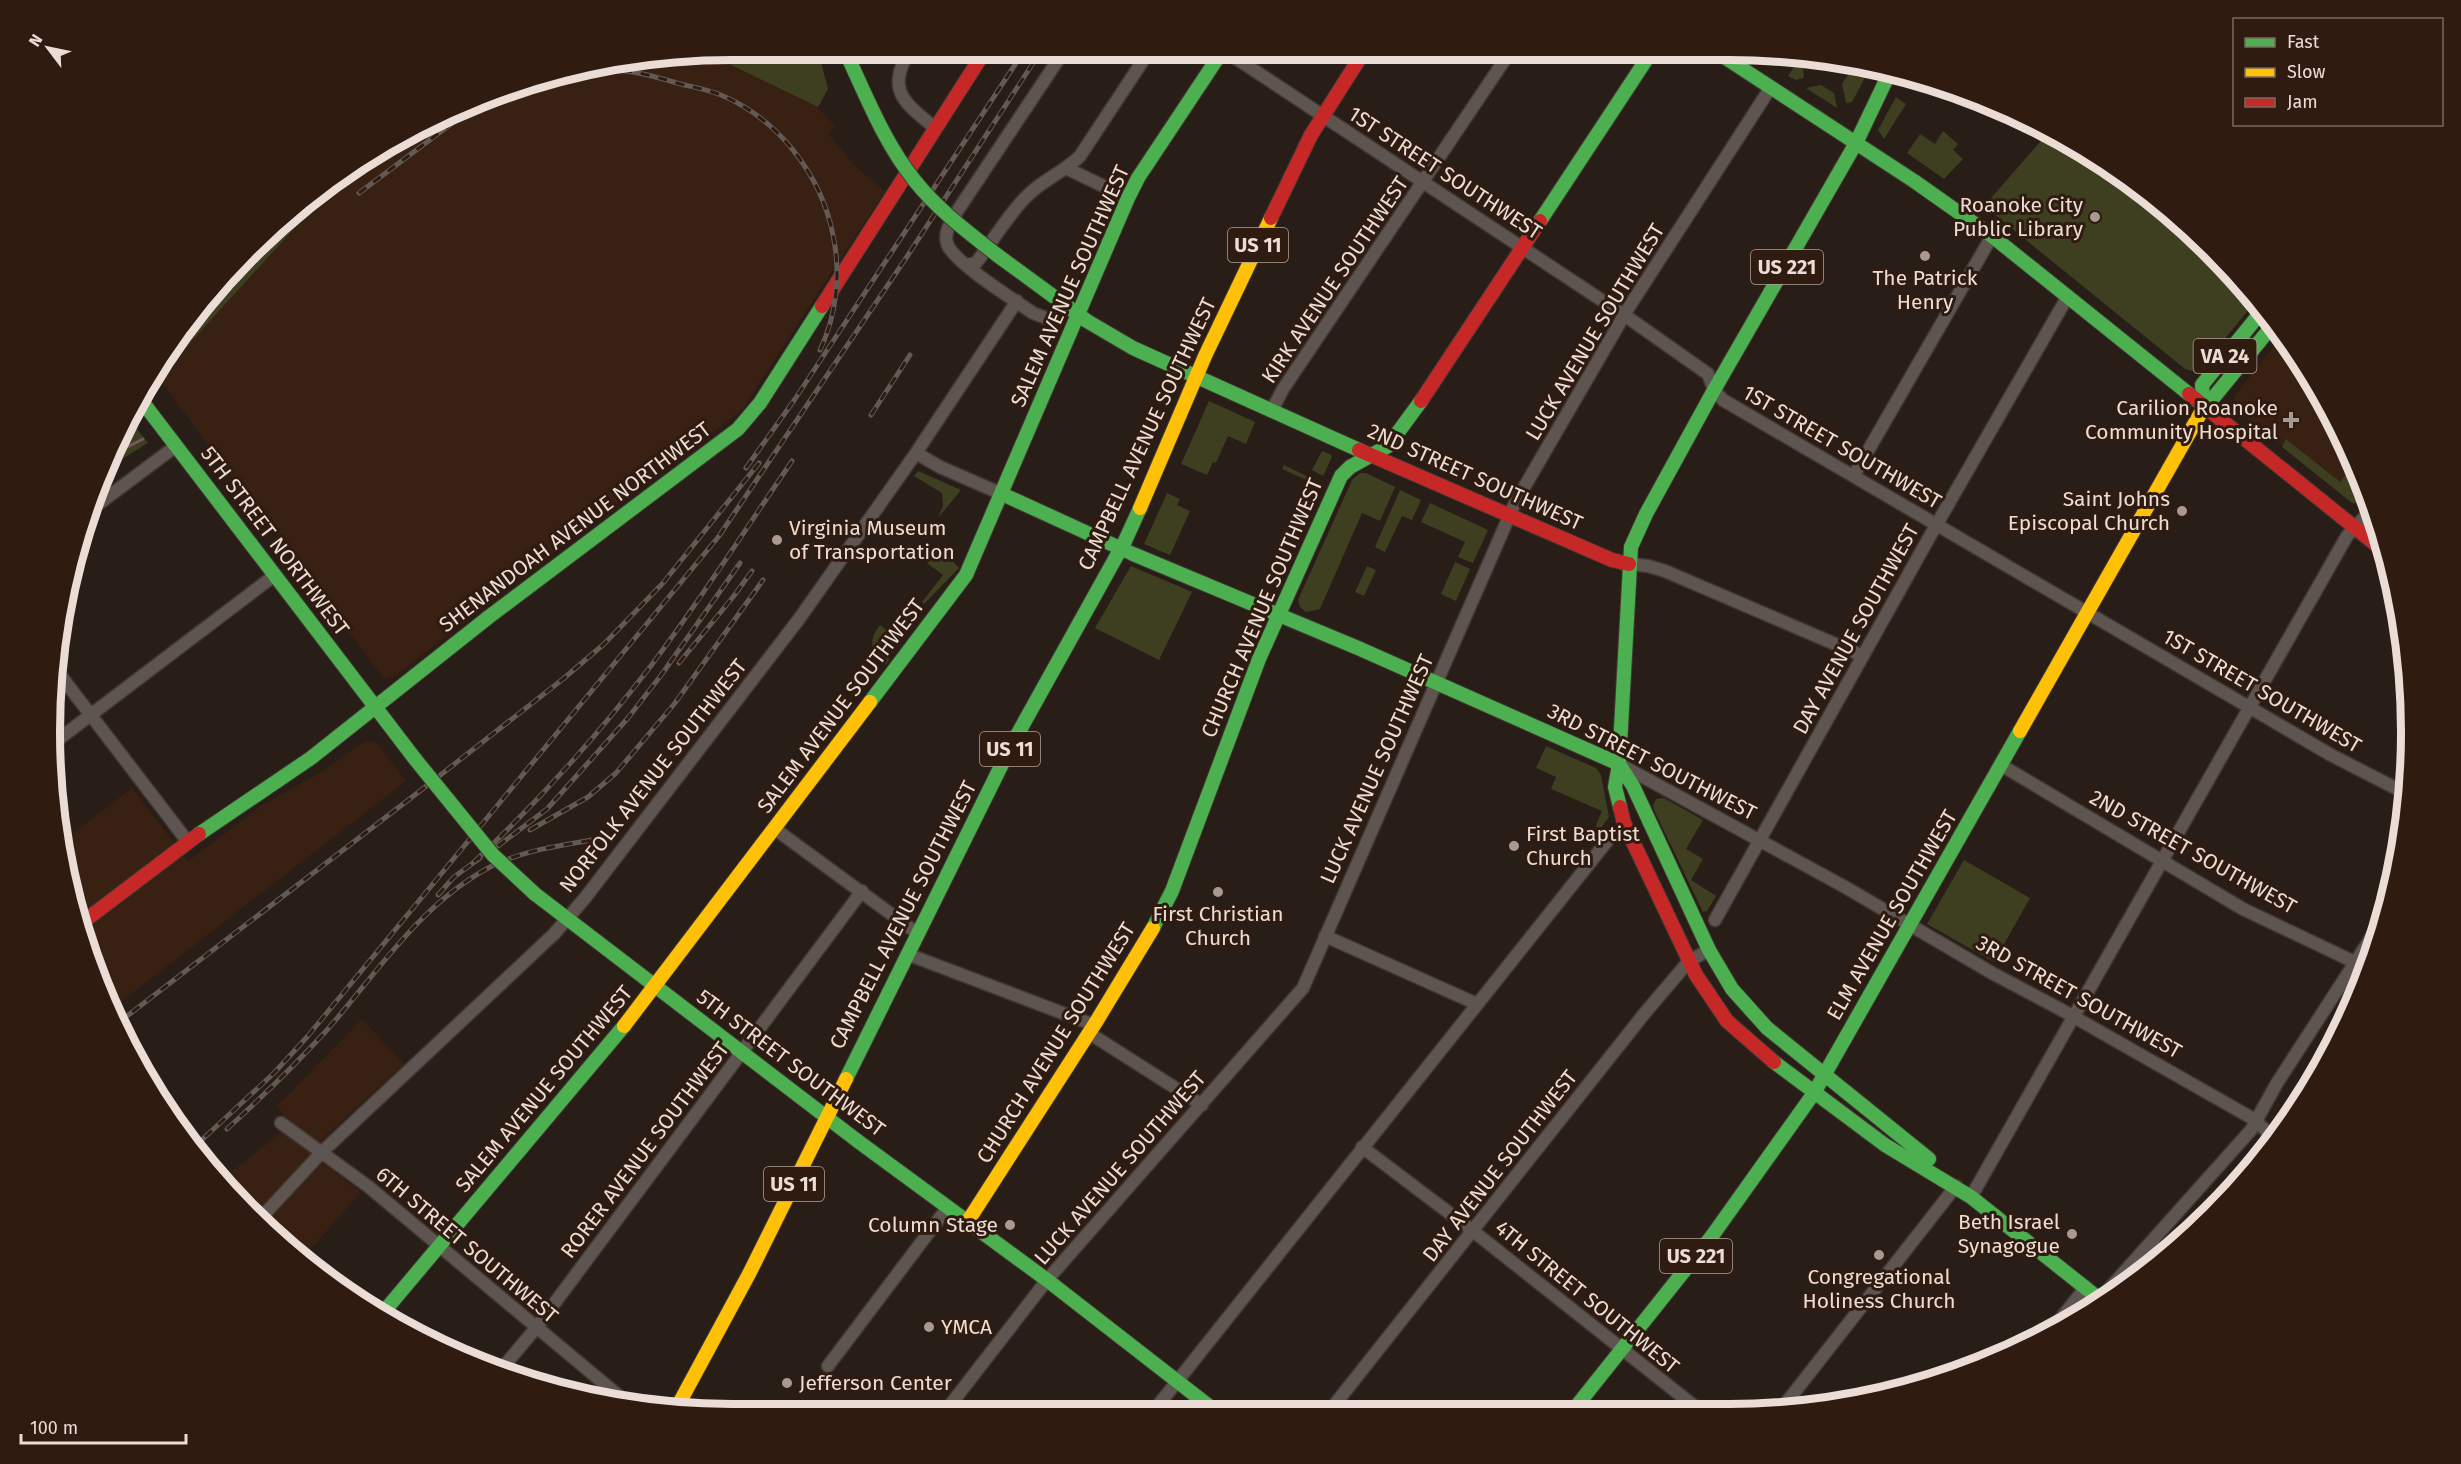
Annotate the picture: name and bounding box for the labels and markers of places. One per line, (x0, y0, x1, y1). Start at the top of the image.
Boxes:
place label: Roanoke City Public Library (1953, 192, 2084, 242)
marker: Roanoke City Public Library (2088, 210, 2102, 224)
marker: The Patrick Henry (1918, 249, 1932, 263)
place label: The Patrick Henry (1872, 265, 1978, 315)
place label: Carilion Roanoke Community Hospital (2085, 395, 2278, 445)
marker: Carilion Roanoke Community Hospital (2282, 411, 2300, 429)
place label: Saint Johns Episcopal Church (2008, 486, 2170, 536)
marker: Saint Johns Episcopal Church (2175, 504, 2189, 518)
place label: Virginia Museum of Transportation (789, 515, 955, 565)
marker: Virginia Museum of Transportation (770, 533, 784, 547)
place label: First Baptist Church (1526, 821, 1640, 871)
marker: First Baptist Church (1507, 839, 1521, 853)
marker: First Christian Church (1211, 885, 1225, 899)
place label: First Christian Church (1152, 901, 1284, 951)
place label: Beth Israel Synagogue (1958, 1209, 2060, 1259)
place label: Column Stage (868, 1212, 998, 1238)
marker: Column Stage (1003, 1218, 1017, 1232)
marker: Beth Israel Synagogue (2065, 1227, 2079, 1241)
marker: Congregational Holiness Church (1872, 1248, 1886, 1262)
place label: Congregational Holiness Church (1802, 1264, 1956, 1314)
place label: YMCA (941, 1314, 992, 1340)
marker: YMCA (922, 1320, 936, 1334)
place label: Jefferson Center (799, 1370, 952, 1396)
marker: Jefferson Center (780, 1376, 794, 1390)

